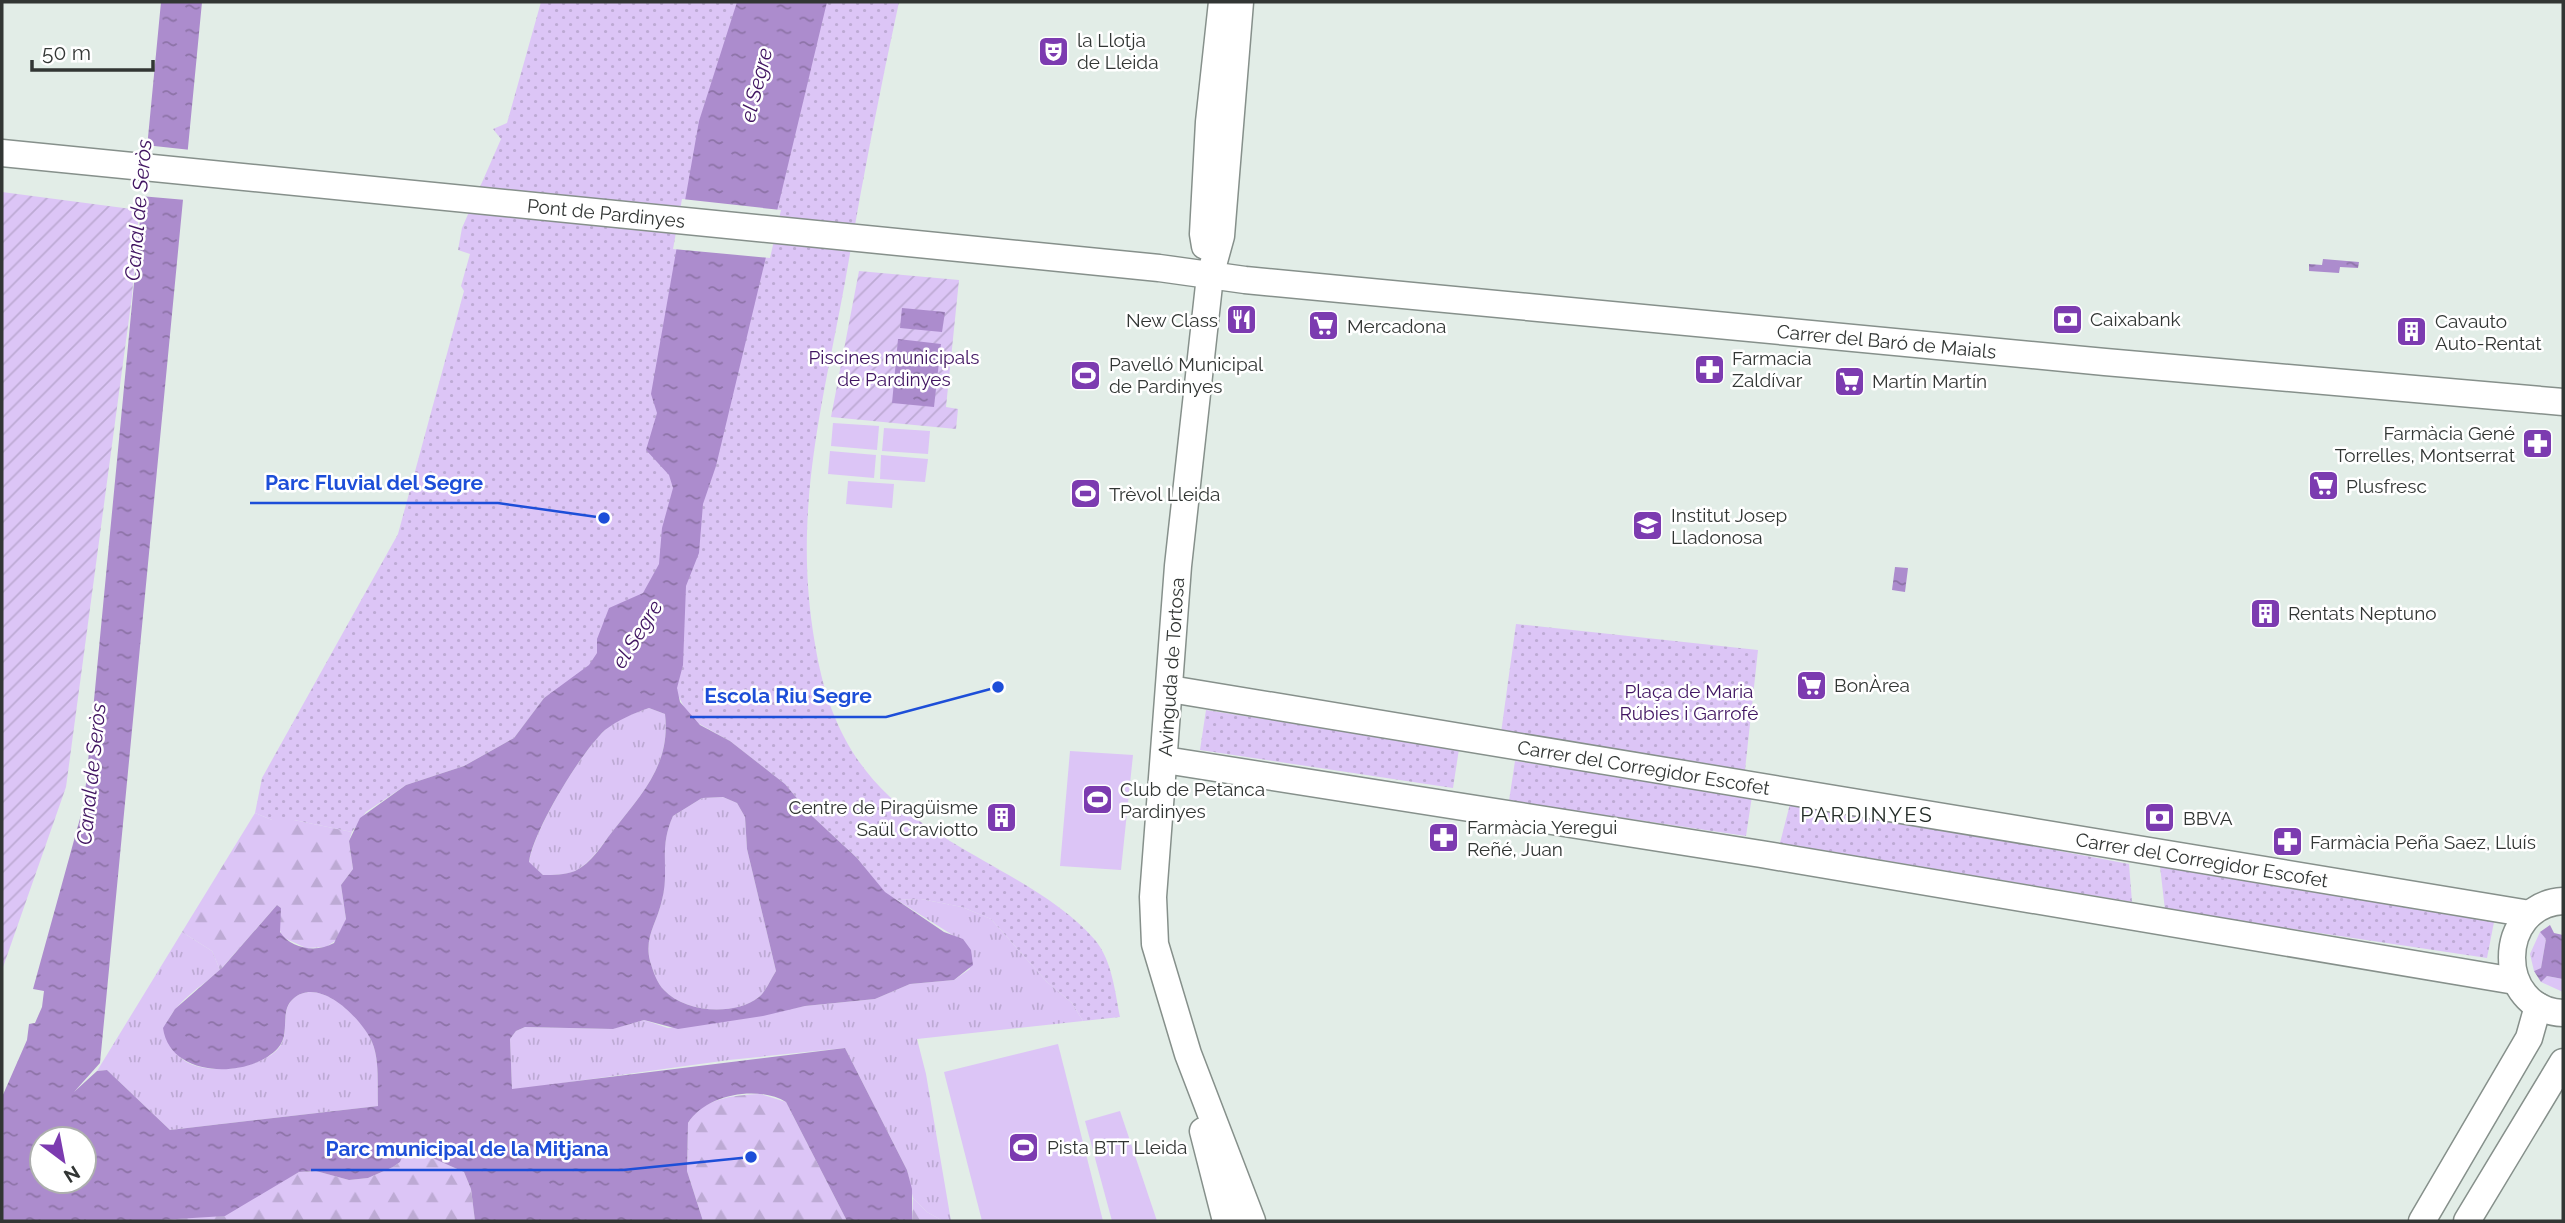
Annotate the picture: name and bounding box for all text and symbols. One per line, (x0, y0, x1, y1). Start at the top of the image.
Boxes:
scale bar (32, 28, 152, 72)
place label: la Llotja de Lleida (1077, 29, 1159, 73)
theatre icon: la Llotja de Lleida (1037, 34, 1071, 68)
text: 50 m (42, 40, 91, 65)
water label: el Segre (735, 45, 777, 125)
water label: Canal de Seròs (119, 138, 157, 282)
street label: Pont de Pardinyes (526, 194, 686, 232)
bank icon: Caixabank (2050, 302, 2084, 336)
restaurant icon: New Class (1224, 303, 1258, 337)
place label: Caixabank (2090, 308, 2181, 330)
place label: New Class (1126, 309, 1218, 331)
supermarket icon: Mercadona (1307, 309, 1341, 343)
place label: Cavauto Auto-Rentat (2435, 310, 2542, 354)
place label: Mercadona (1347, 315, 1446, 337)
building icon: Cavauto Auto-Rentat (2395, 315, 2429, 349)
street label: Carrer del Baró de Maials (1776, 320, 1997, 363)
park label: Piscines municipals de Pardinyes (809, 346, 979, 390)
place label: Farmacia Zaldívar (1732, 347, 1812, 391)
pharmacy icon: Farmacia Zaldívar (1692, 352, 1726, 386)
place label: Pavelló Municipal de Pardinyes (1109, 353, 1264, 397)
sports icon: Pavelló Municipal de Pardinyes (1069, 358, 1103, 392)
supermarket icon: Martín Martín (1832, 364, 1866, 398)
place label: Martín Martín (1872, 370, 1987, 392)
place label: Farmàcia Gené Torrelles, Montserrat (2335, 422, 2516, 466)
pharmacy icon: Farmàcia Gené Torrelles, Montserrat (2521, 427, 2555, 461)
callout: Parc Fluvial del Segre (250, 461, 498, 503)
supermarket icon: Plusfresc (2306, 469, 2340, 503)
text: Parc Fluvial del Segre (265, 470, 484, 495)
place label: Plusfresc (2346, 475, 2427, 497)
sports icon: Trèvol Lleida (1069, 477, 1103, 511)
place label: Trèvol Lleida (1109, 483, 1220, 505)
place label: Institut Josep Lladonosa (1671, 504, 1787, 548)
school or university icon: Institut Josep Lladonosa (1631, 509, 1665, 543)
street label: Avinguda de Tortosa (1154, 577, 1188, 757)
water label: el Segre (606, 595, 668, 673)
building icon: Rentats Neptuno (2248, 596, 2282, 630)
place label: Rentats Neptuno (2288, 602, 2437, 624)
supermarket icon: BonÀrea (1794, 668, 1828, 702)
place label: BonÀrea (1834, 674, 1910, 696)
callout: Escola Riu Segre (690, 675, 886, 717)
park label: Plaça de Maria Rúbies i Garrofé (1620, 680, 1758, 724)
text: Escola Riu Segre (704, 683, 872, 708)
water label: Canal de Seròs (71, 702, 111, 846)
street label: Carrer del Corregidor Escofet (1516, 736, 1772, 799)
place label: Club de Petanca Pardinyes (1120, 778, 1265, 822)
sports icon: Club de Petanca Pardinyes (1080, 783, 1114, 817)
place label: Centre de Piragüisme Saül Craviotto (788, 796, 978, 840)
building icon: Centre de Piragüisme Saül Craviotto (984, 801, 1018, 835)
bank icon: BBVA (2143, 801, 2177, 835)
district label: PARDINYES (1800, 802, 1934, 827)
place label: BBVA (2183, 807, 2233, 829)
place label: Farmàcia Yeregui Reñé, Juan (1467, 816, 1617, 860)
pharmacy icon: Farmàcia Yeregui Reñé, Juan (1427, 821, 1461, 855)
pharmacy icon: Farmàcia Peña Saez, Lluís (2270, 825, 2304, 859)
street label: Carrer del Corregidor Escofet (2074, 828, 2330, 892)
place label: Farmàcia Peña Saez, Lluís (2310, 831, 2536, 853)
north arrow (28, 1125, 98, 1195)
callout: Parc municipal de la Mitjana (311, 1128, 623, 1170)
sports icon: Pista BTT Lleida (1007, 1130, 1041, 1164)
text: Parc municipal de la Mitjana (326, 1136, 608, 1161)
place label: Pista BTT Lleida (1047, 1136, 1187, 1158)
text: N (60, 1161, 84, 1188)

